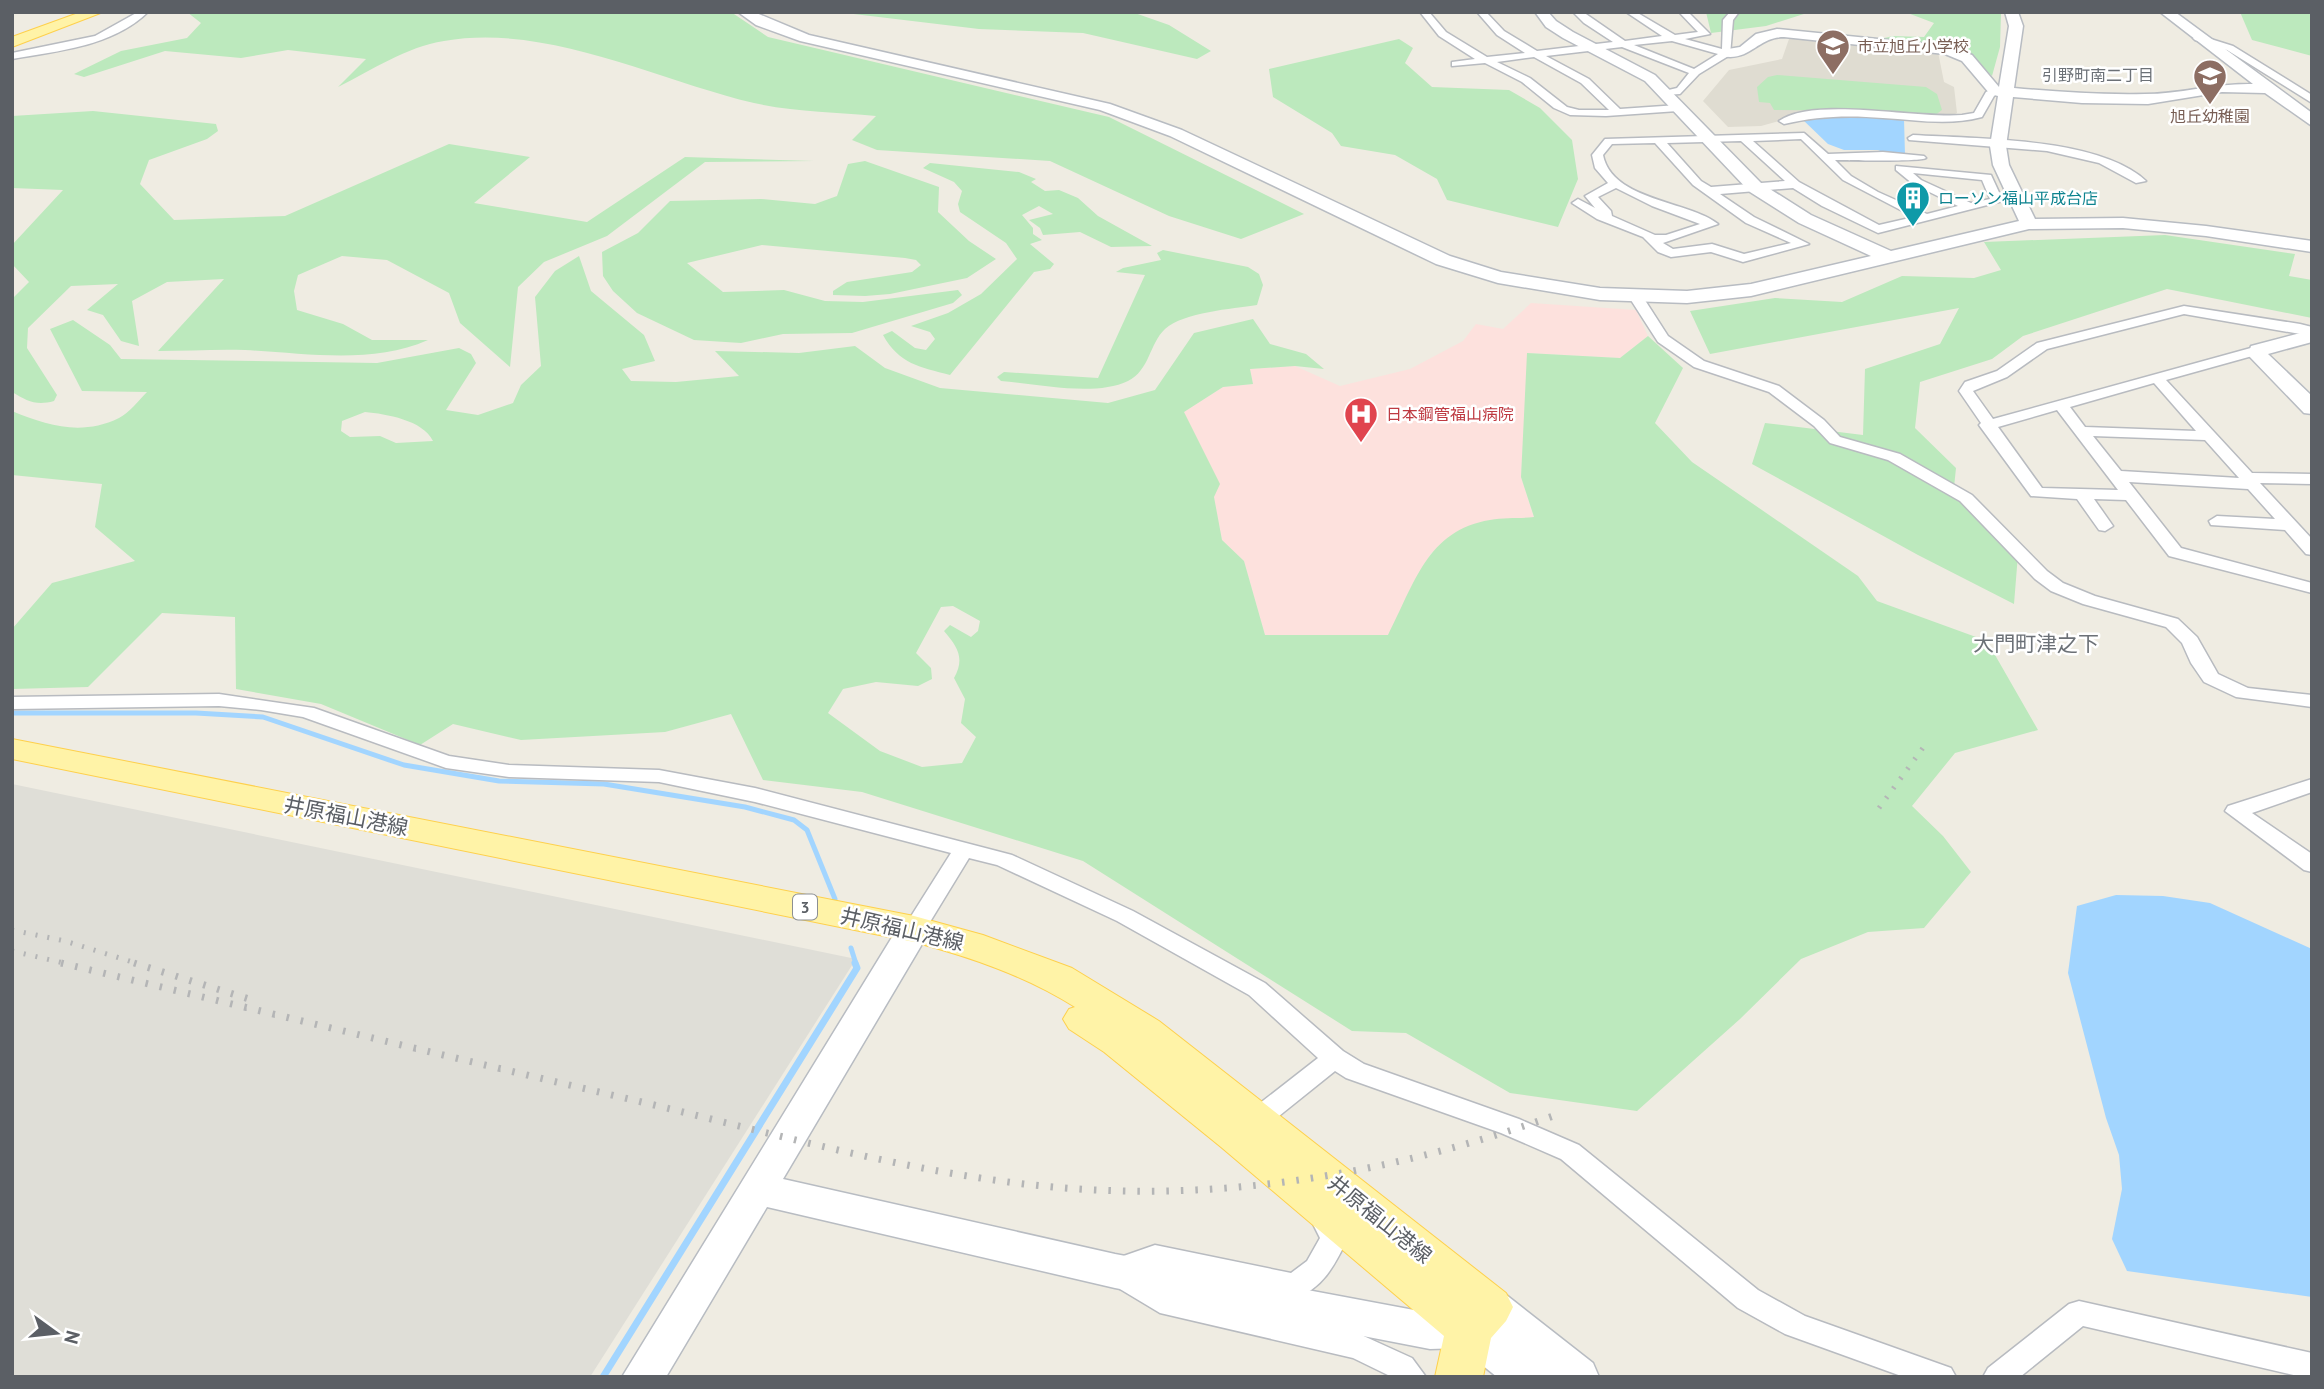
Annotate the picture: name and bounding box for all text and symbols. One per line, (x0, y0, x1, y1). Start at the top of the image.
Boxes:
school or university icon: 市立旭丘小学校 (1814, 27, 1852, 76)
place label: 市立旭丘小学校 (1857, 36, 1969, 56)
school or university icon: 旭丘幼稚園 (2191, 57, 2229, 106)
district label: 引野町南二丁目 (2042, 65, 2154, 85)
place label: 旭丘幼稚園 (2170, 106, 2250, 126)
building icon: ローソン福山平成台店 (1894, 179, 1932, 228)
place label: ローソン福山平成台店 (1938, 188, 2098, 208)
hospital icon: 日本鋼管福山病院 (1342, 395, 1380, 444)
place label: 日本鋼管福山病院 (1386, 404, 1514, 424)
district label: 大門町津之下 (1973, 630, 2099, 657)
street label: 井原福山港線 (282, 791, 410, 841)
road number: 3 (793, 894, 817, 920)
street label: 井原福山港線 (838, 902, 966, 956)
street label: 井原福山港線 (1323, 1169, 1437, 1269)
north arrow (21, 1298, 91, 1368)
text: N (59, 1328, 86, 1347)

